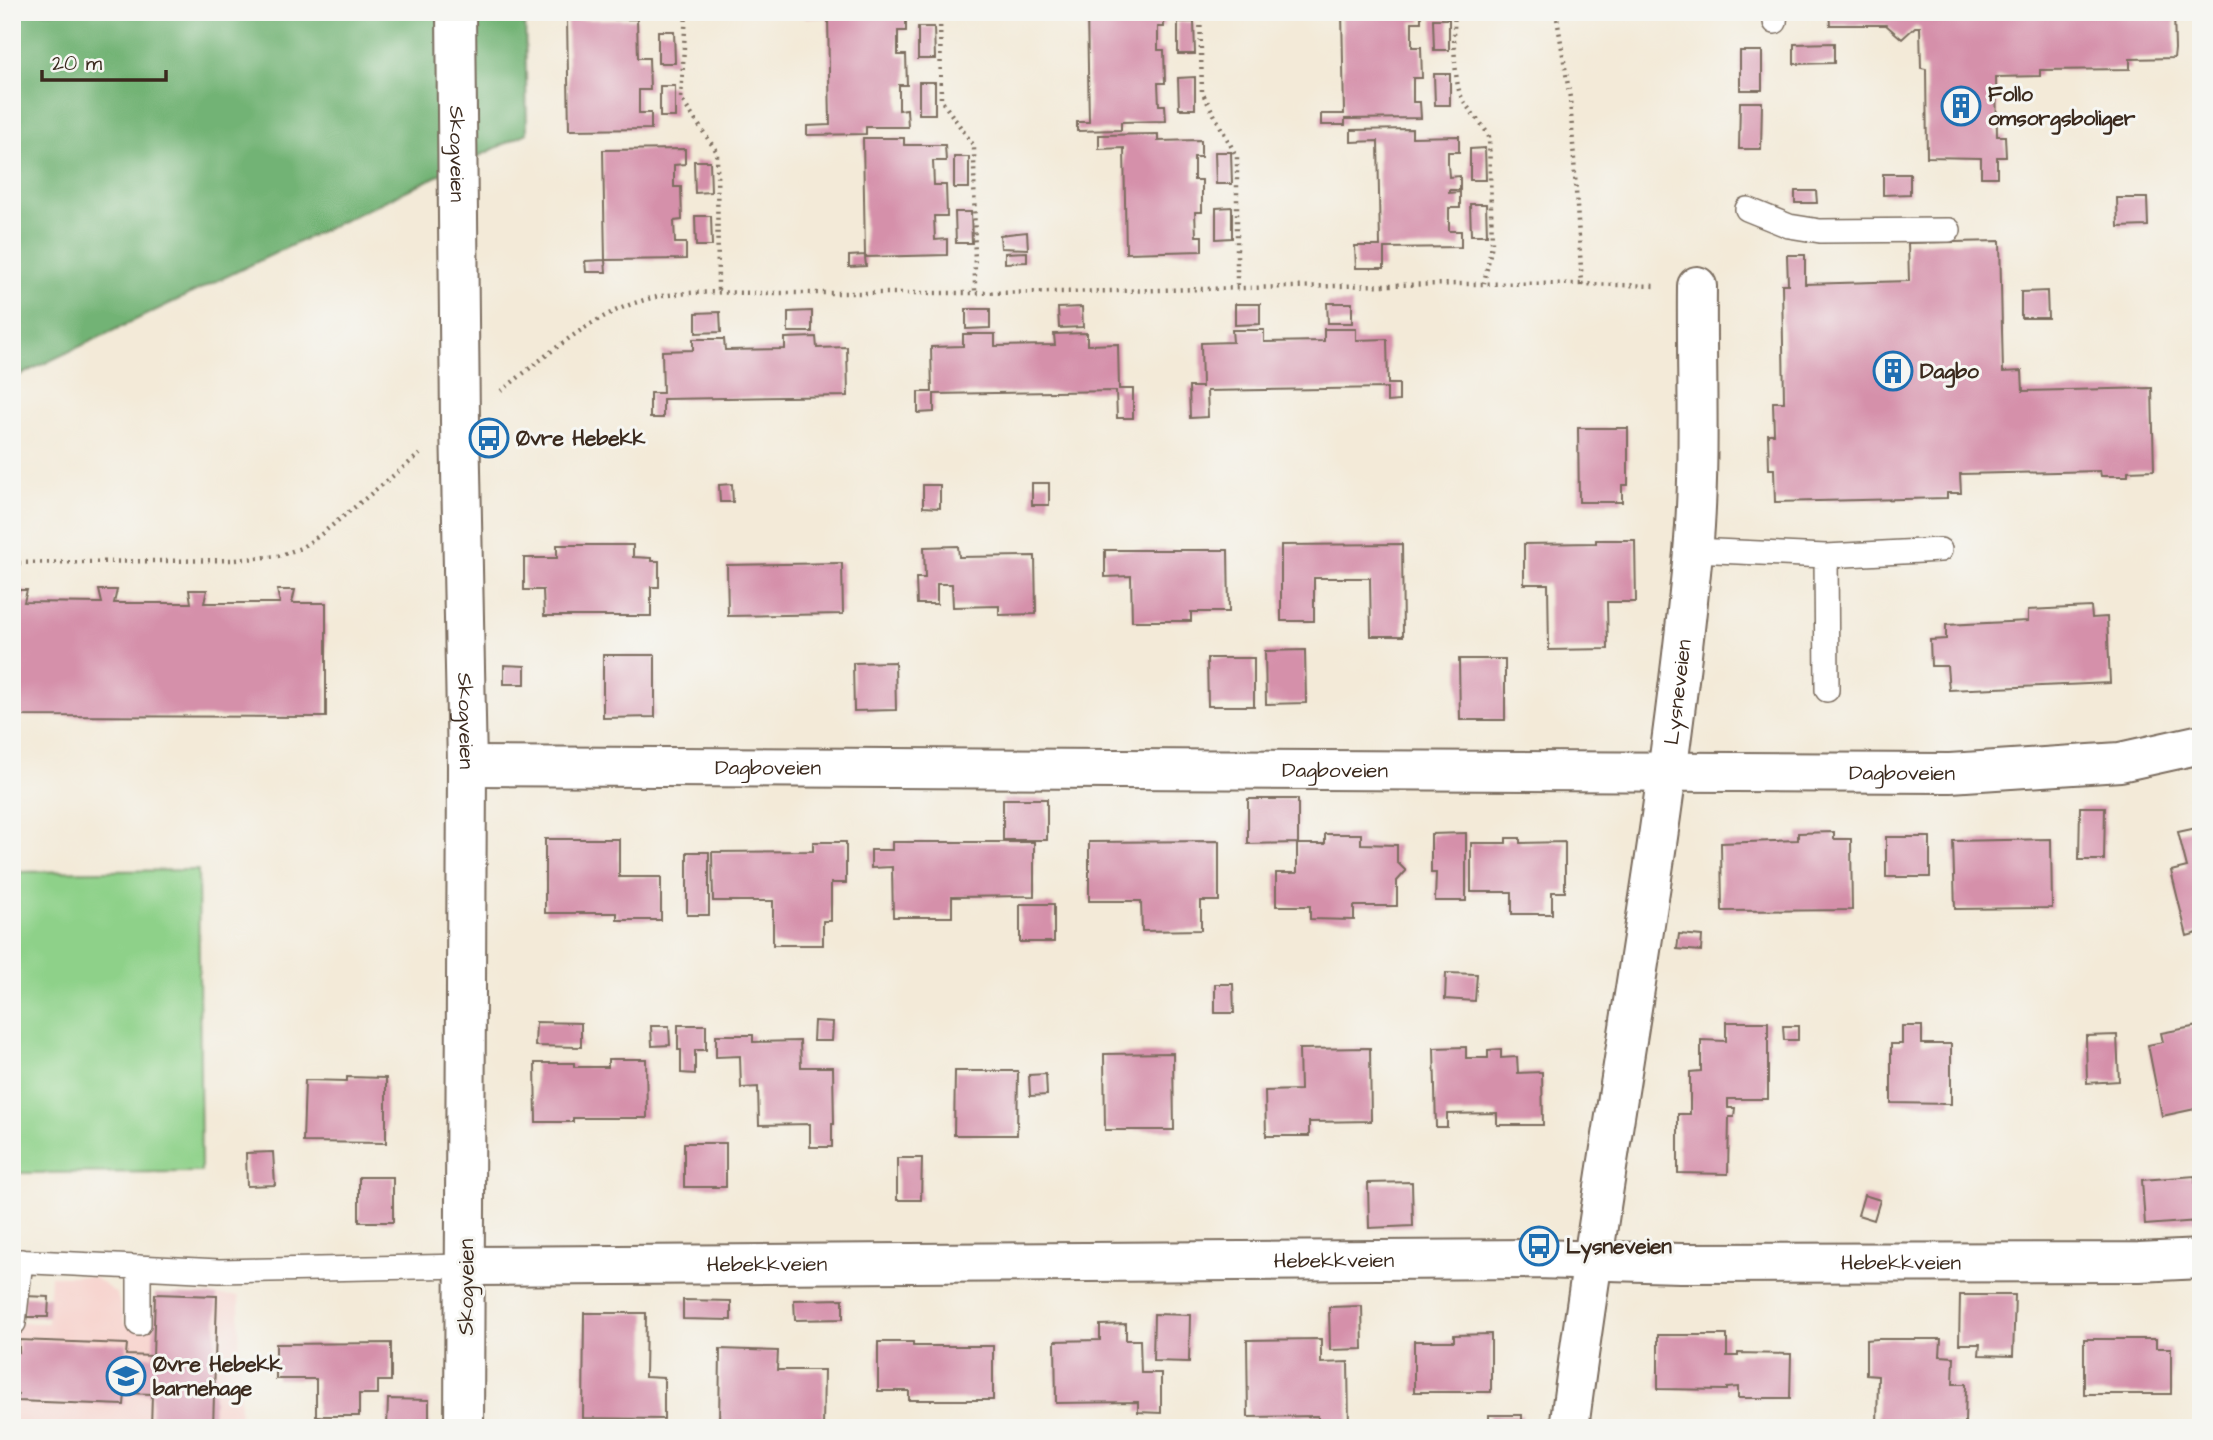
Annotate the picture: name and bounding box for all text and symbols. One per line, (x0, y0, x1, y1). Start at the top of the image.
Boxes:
scale bar (42, 38, 166, 82)
text: 20 m (52, 49, 103, 78)
place label: Follo omsorgsboliger (1988, 80, 2136, 135)
building icon: Follo omsorgsboliger (1940, 85, 1982, 127)
street label: Skogveien (441, 106, 472, 202)
building icon: Dagbo (1872, 350, 1914, 392)
place label: Dagbo (1920, 357, 1979, 388)
bus stop icon: Øvre Hebekk (468, 417, 510, 459)
place label: Øvre Hebekk (516, 424, 645, 453)
street label: Lysneveien (1656, 638, 1698, 746)
street label: Skogveien (449, 672, 482, 769)
street label: Dagboveien (715, 753, 821, 784)
street label: Dagboveien (1282, 755, 1388, 787)
street label: Dagboveien (1849, 758, 1955, 789)
bus stop icon: Lysneveien (1518, 1225, 1560, 1267)
place label: Lysneveien (1566, 1232, 1672, 1264)
street label: Skogveien (452, 1239, 483, 1335)
street label: Hebekkveien (1274, 1245, 1394, 1275)
street label: Hebekkveien (1841, 1248, 1961, 1277)
street label: Hebekkveien (707, 1249, 827, 1279)
place label: Øvre Hebekk barnehage (153, 1350, 282, 1405)
school or university icon: Øvre Hebekk barnehage (105, 1355, 147, 1397)

